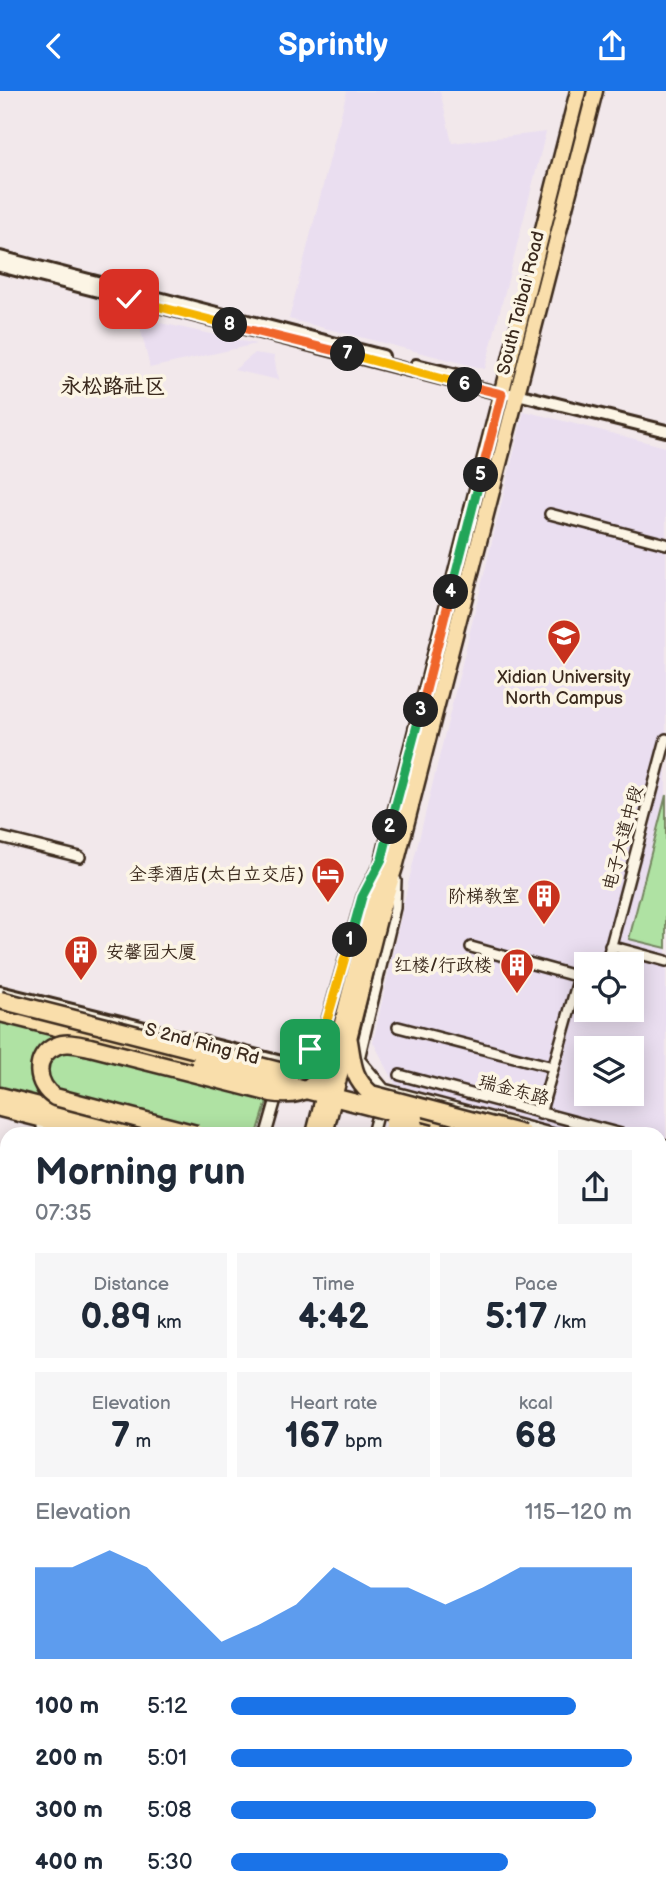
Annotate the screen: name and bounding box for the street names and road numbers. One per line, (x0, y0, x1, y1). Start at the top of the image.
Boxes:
street label: South Taibai Road (493, 229, 549, 377)
street label: 电子大道中段 (599, 783, 647, 893)
street label: S 2nd Ring Rd (143, 1019, 261, 1069)
street label: 瑞金东路 (477, 1071, 551, 1109)

